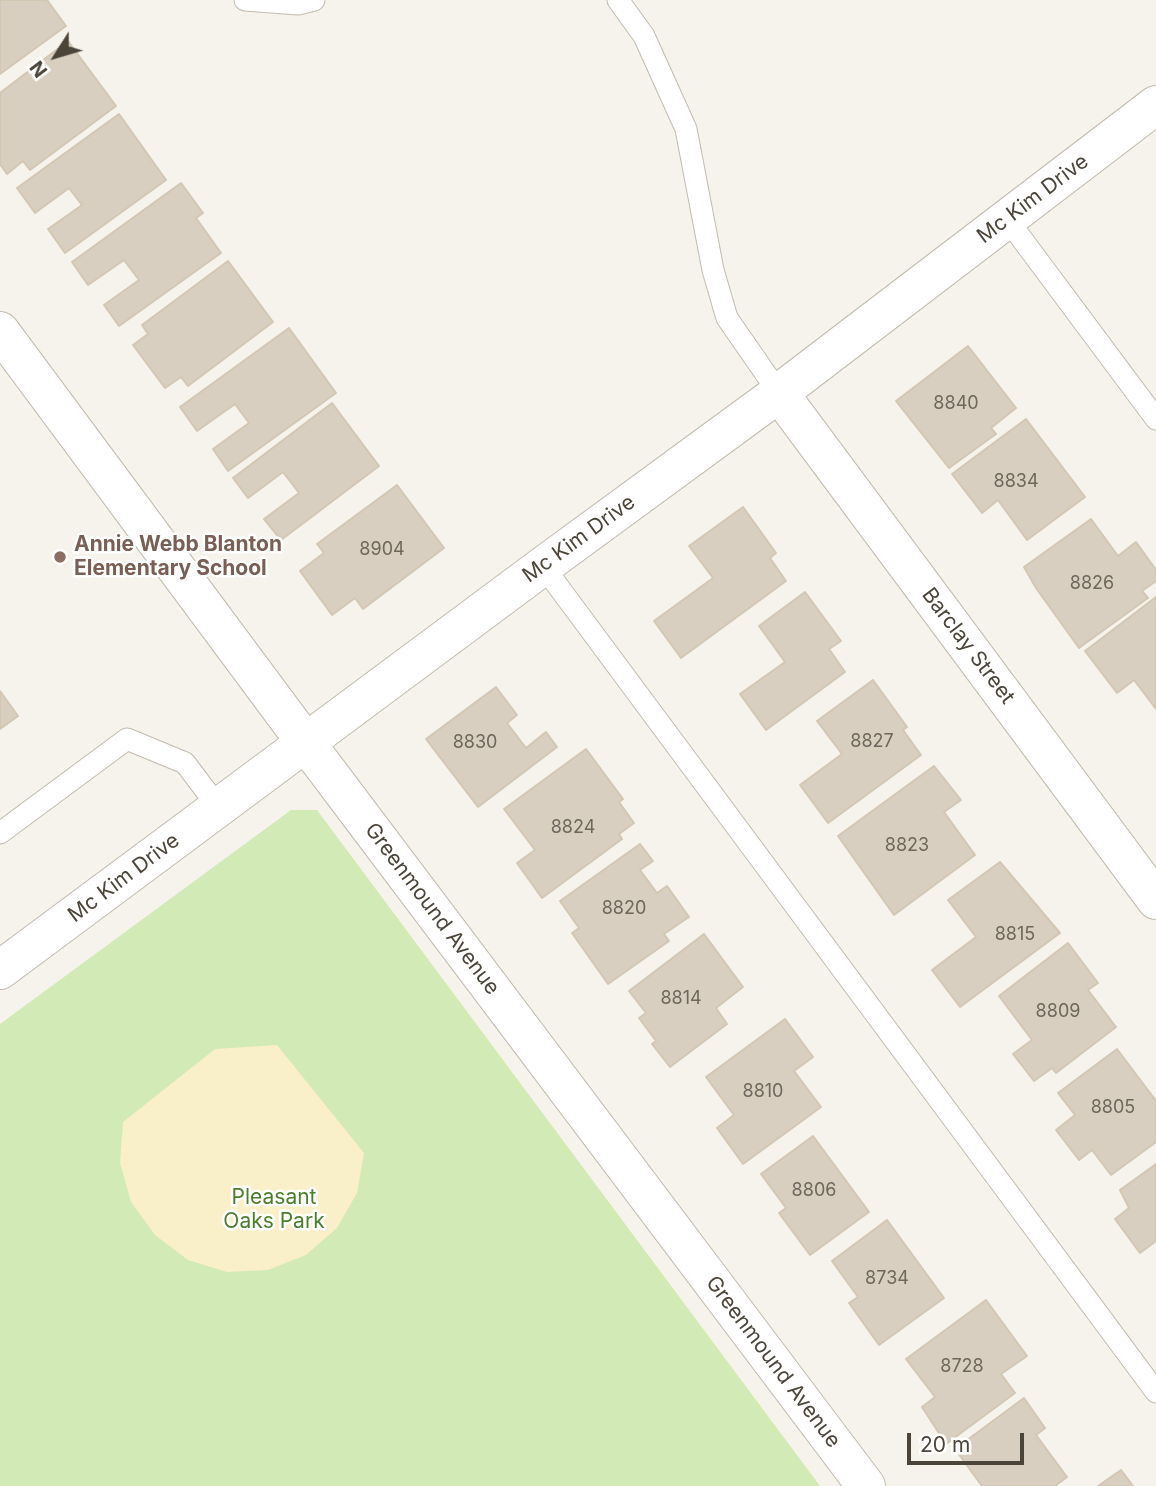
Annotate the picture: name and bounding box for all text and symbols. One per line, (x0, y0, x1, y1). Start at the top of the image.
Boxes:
north arrow (21, 21, 91, 91)
text: N (25, 56, 52, 82)
street label: Mc Kim Drive (972, 149, 1094, 249)
house number: 8840 (933, 393, 979, 415)
house number: 8834 (993, 471, 1039, 493)
street label: Mc Kim Drive (518, 490, 640, 588)
place label: Annie Webb Blanton Elementary School (74, 532, 282, 582)
house number: 8904 (359, 539, 405, 561)
marker: Annie Webb Blanton Elementary School (52, 549, 68, 565)
house number: 8826 (1070, 573, 1114, 595)
street label: Barclay Street (916, 583, 1020, 709)
house number: 8827 (850, 731, 894, 753)
house number: 8830 (453, 732, 497, 754)
house number: 8824 (551, 817, 595, 839)
street label: Greenmound Avenue (359, 818, 505, 1000)
street label: Mc Kim Drive (63, 828, 185, 928)
house number: 8823 (885, 835, 929, 857)
house number: 8820 (602, 898, 646, 920)
house number: 8815 (995, 924, 1035, 946)
house number: 8814 (660, 988, 702, 1010)
house number: 8809 (1036, 1001, 1080, 1023)
house number: 8810 (743, 1081, 783, 1103)
house number: 8805 (1091, 1097, 1135, 1119)
house number: 8806 (792, 1180, 836, 1202)
park label: Pleasant Oaks Park (223, 1185, 325, 1235)
house number: 8734 (865, 1268, 909, 1290)
street label: Greenmound Avenue (700, 1271, 846, 1453)
house number: 8728 (940, 1356, 984, 1378)
scale bar (911, 1420, 1028, 1464)
text: 20 m (920, 1432, 970, 1457)

